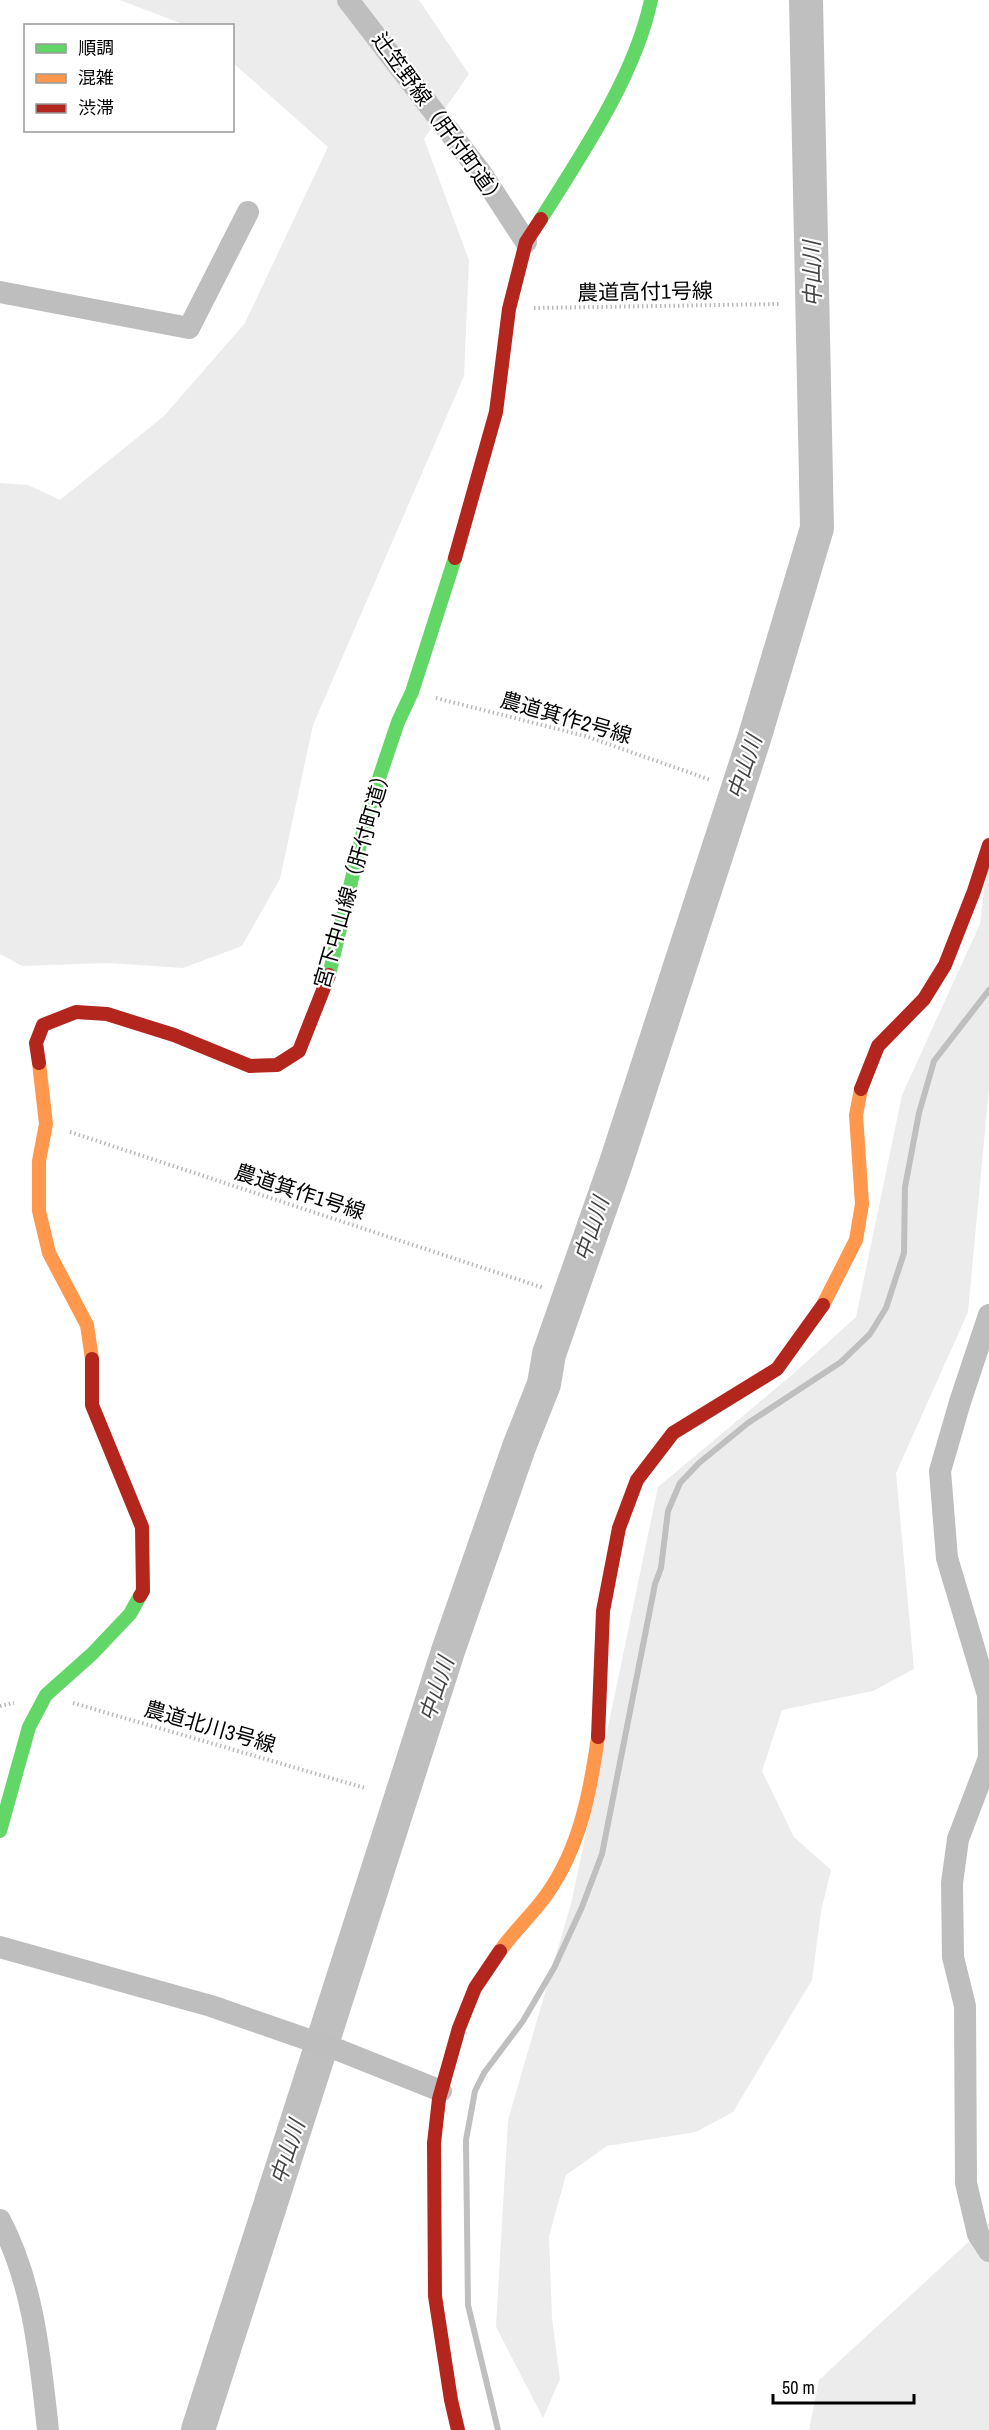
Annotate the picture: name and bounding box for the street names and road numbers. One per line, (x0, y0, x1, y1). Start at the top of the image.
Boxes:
street label: 辻笠野線（肝付町道） (366, 26, 513, 213)
street label: 農道高付1号線 (577, 276, 713, 307)
street label: 農道箕作2号線 (497, 685, 635, 750)
street label: 宮下中山線（肝付町道） (307, 762, 398, 992)
street label: 農道箕作1号線 (231, 1157, 369, 1226)
street label: 農道北川3号線 (141, 1694, 279, 1759)

